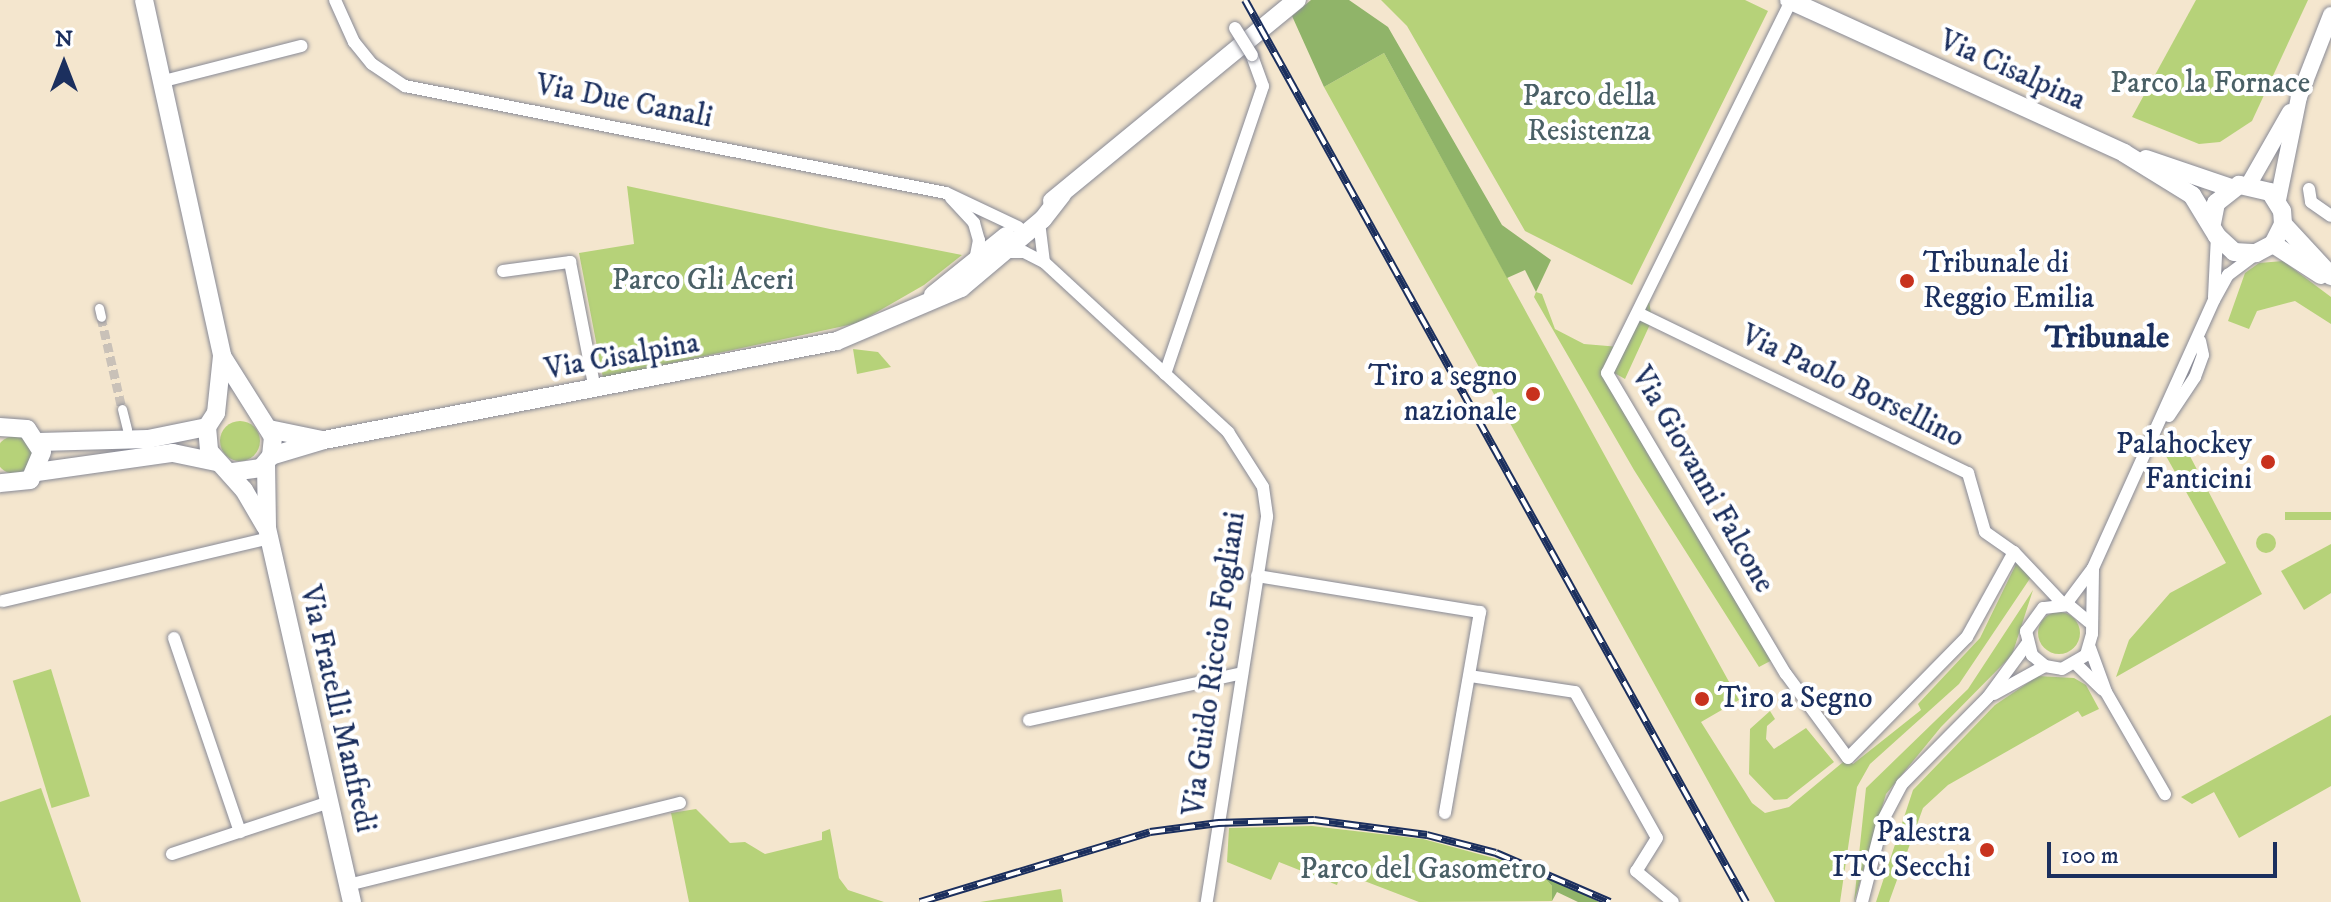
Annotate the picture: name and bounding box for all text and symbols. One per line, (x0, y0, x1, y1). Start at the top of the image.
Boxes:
street label: Via Cisalpina (1933, 23, 2091, 119)
north arrow (24, 24, 104, 104)
text: N (55, 26, 73, 53)
park label: Parco la Fornace (2110, 66, 2310, 102)
street label: Via Due Canali (533, 67, 715, 137)
park label: Parco della Resistenza (1522, 79, 1656, 150)
place label: Tribunale di Reggio Emilia (1923, 246, 2094, 316)
park label: Parco Gli Aceri (612, 263, 794, 299)
marker: Tribunale di Reggio Emilia (1898, 272, 1916, 290)
street label: Via Paolo Borsellino (1735, 318, 1969, 456)
district label: Tribunale (2045, 319, 2169, 357)
street label: Via Cisalpina (542, 326, 702, 388)
place label: Tiro a segno nazionale (1368, 359, 1517, 430)
street label: Via Giovanni Falcone (1623, 361, 1781, 599)
marker: Tiro a segno nazionale (1524, 385, 1542, 403)
place label: Palahockey Fanticini (2116, 427, 2252, 498)
marker: Palahockey Fanticini (2259, 453, 2277, 471)
street label: Via Guido Riccio Fogliani (1176, 510, 1254, 818)
street label: Via Fratelli Manfredi (291, 582, 383, 836)
place label: Tiro a Segno (1718, 681, 1873, 717)
marker: Tiro a Segno (1693, 690, 1711, 708)
place label: Palestra ITC Secchi (1832, 815, 1971, 886)
scale bar (2051, 826, 2281, 876)
marker: Palestra ITC Secchi (1978, 841, 1996, 859)
text: 100 m (2061, 841, 2119, 871)
park label: Parco del Gasometro (1300, 852, 1546, 888)

